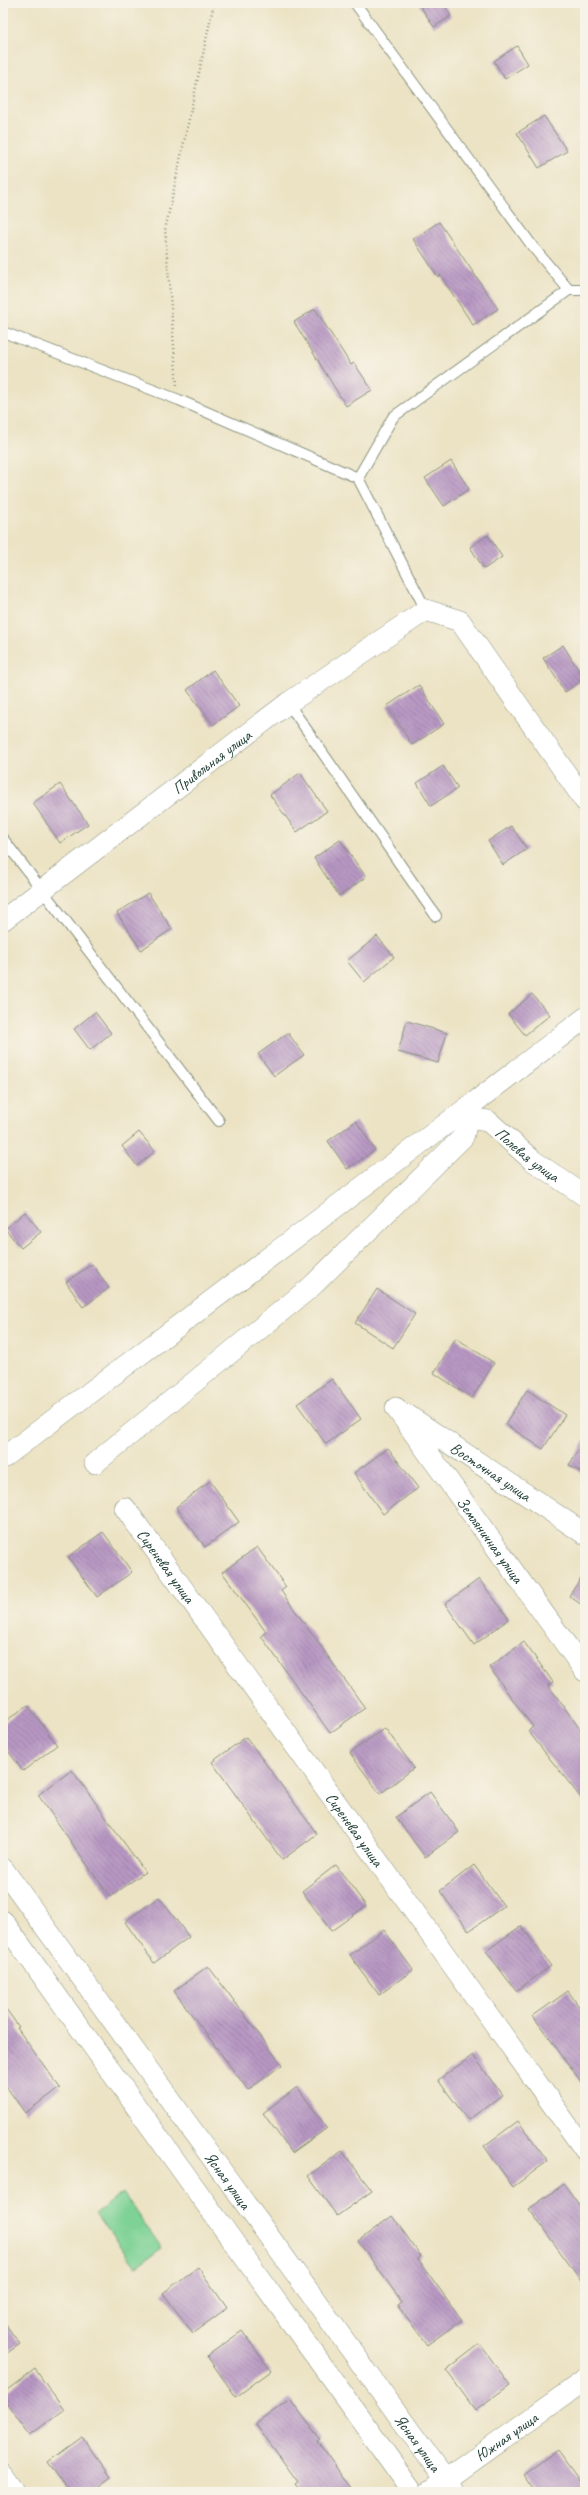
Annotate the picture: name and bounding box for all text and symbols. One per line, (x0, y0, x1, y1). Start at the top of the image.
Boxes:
street label: Привольная улица (168, 725, 256, 799)
street label: Полевая улица (491, 1123, 564, 1187)
street label: Восточная улица (446, 1438, 535, 1507)
street label: Земляничная улица (452, 1493, 528, 1588)
street label: Сиреневая улица (132, 1525, 200, 1609)
street label: Сиреневая улица (321, 1789, 388, 1872)
street label: Ясная улица (200, 2148, 256, 2215)
street label: Южная улица (472, 2407, 543, 2466)
street label: Ясная улица (390, 2410, 446, 2477)

